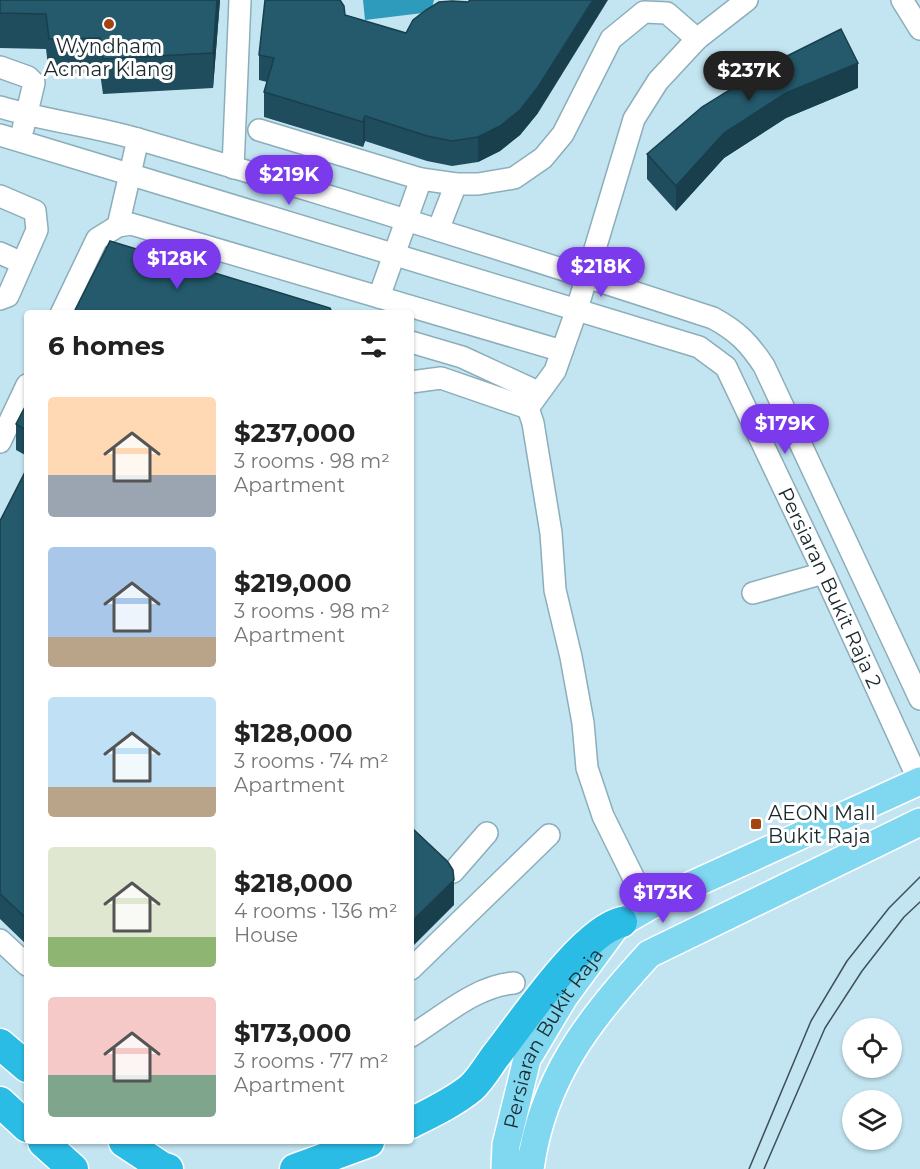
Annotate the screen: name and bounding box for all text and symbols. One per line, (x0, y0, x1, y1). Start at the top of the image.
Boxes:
marker: Wyndham Acmar Klang (102, 17, 116, 31)
place label: Wyndham Acmar Klang (44, 34, 174, 81)
pin: $237K (707, 51, 791, 102)
text: $237K (717, 58, 781, 82)
pin: $219K (247, 155, 331, 206)
text: $219K (259, 162, 319, 186)
pin: $128K (135, 239, 219, 290)
text: $128K (147, 246, 207, 270)
pin: $218K (559, 247, 643, 298)
text: $218K (571, 254, 631, 278)
text: 6 homes (48, 330, 165, 362)
icon: filters (357, 330, 390, 363)
pin: $179K (743, 404, 827, 455)
text: $179K (755, 411, 815, 435)
text: $237,000 (234, 417, 355, 449)
icon: home (96, 421, 168, 493)
text: 3 rooms · 98 m² (234, 449, 390, 473)
text: Apartment (234, 473, 345, 497)
street label: Persiaran Bukit Raja 2 (773, 484, 887, 692)
text: $219,000 (234, 567, 352, 599)
icon: home (96, 571, 168, 643)
text: 3 rooms · 98 m² (234, 599, 390, 623)
text: Apartment (234, 623, 345, 647)
text: $128,000 (234, 717, 353, 749)
icon: home (96, 721, 168, 793)
text: 3 rooms · 74 m² (234, 749, 389, 773)
text: Apartment (234, 773, 345, 797)
place label: AEON Mall Bukit Raja (768, 801, 876, 848)
marker: AEON Mall Bukit Raja (749, 817, 763, 831)
text: $218,000 (234, 867, 353, 899)
icon: home (96, 871, 168, 943)
pin: $173K (621, 873, 705, 924)
text: $173K (633, 880, 693, 904)
text: 4 rooms · 136 m² (234, 899, 398, 923)
text: House (234, 923, 298, 947)
street label: Persiaran Bukit Raja (498, 943, 608, 1131)
text: $173,000 (234, 1017, 351, 1049)
map controls (842, 1018, 902, 1150)
button: locate (842, 1018, 902, 1078)
icon: home (96, 1021, 168, 1093)
text: 3 rooms · 77 m² (234, 1049, 389, 1073)
text: Apartment (234, 1073, 345, 1097)
button: layers (842, 1090, 902, 1150)

